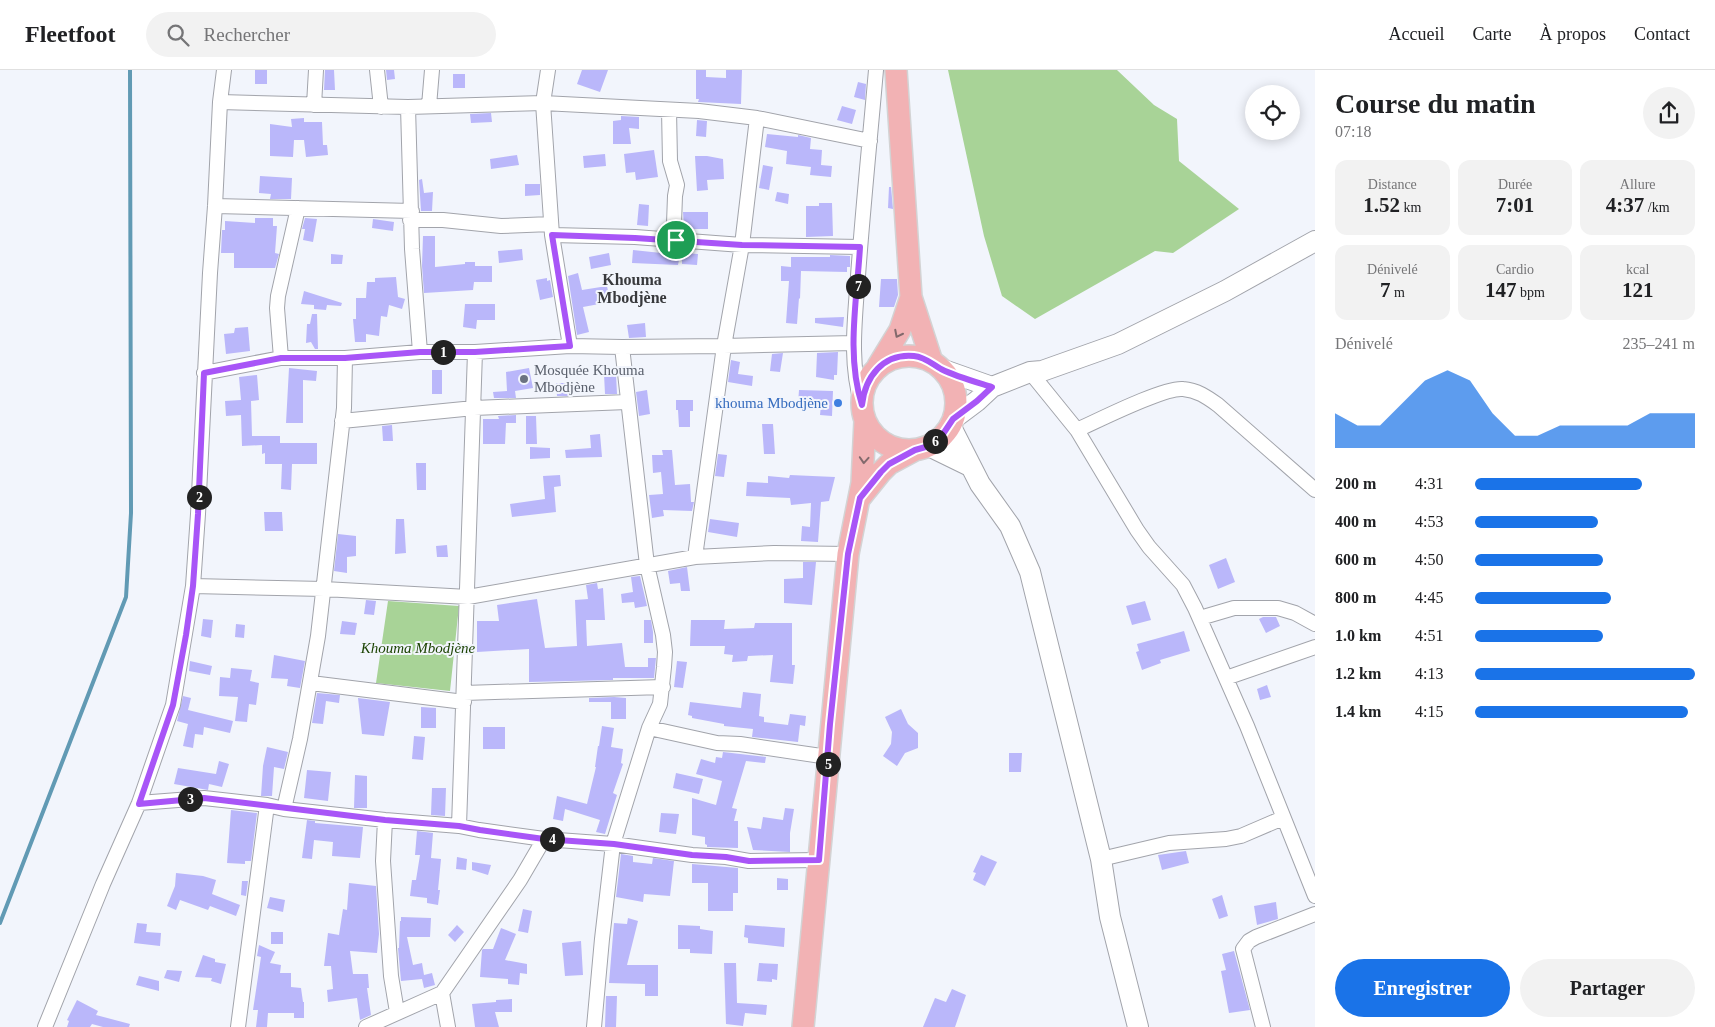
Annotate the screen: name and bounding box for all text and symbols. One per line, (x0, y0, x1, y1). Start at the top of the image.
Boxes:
search box (146, 12, 496, 57)
text: Fleetfoot (25, 21, 116, 47)
icon: search (164, 21, 192, 49)
text: Rechercher (204, 24, 290, 45)
text: Accueil (1389, 24, 1445, 44)
text: Carte (1473, 24, 1512, 44)
text: À propos (1540, 24, 1606, 44)
text: Contact (1634, 24, 1690, 44)
map controls (1245, 85, 1300, 140)
button: locate (1245, 85, 1300, 140)
button: share (1643, 87, 1695, 139)
text: Course du matin (1335, 88, 1536, 119)
text: 07:18 (1335, 123, 1371, 140)
text: Distance (1368, 177, 1417, 192)
text: Durée (1498, 177, 1532, 192)
text: Allure (1620, 177, 1656, 192)
text: 1.52 (1363, 193, 1400, 217)
text: 7:01 (1496, 193, 1534, 217)
text: 4:37 (1606, 193, 1644, 217)
text: km (1400, 200, 1421, 215)
text: /km (1644, 200, 1670, 215)
pin (655, 219, 697, 261)
icon: arrive (662, 226, 690, 254)
text: Dénivelé (1367, 262, 1418, 277)
text: Cardio (1496, 262, 1534, 277)
text: kcal (1626, 262, 1649, 277)
district label: Khouma Mbodjène (597, 271, 667, 307)
pin: 7 (846, 274, 870, 298)
text: 7 (1380, 278, 1390, 302)
text: 147 (1485, 278, 1517, 302)
text: 121 (1622, 278, 1653, 302)
text: 7 (855, 279, 862, 294)
text: m (1390, 285, 1405, 300)
text: bpm (1517, 285, 1545, 300)
one-way arrow (894, 329, 904, 338)
text: Dénivelé (1335, 335, 1393, 352)
text: 235–241 m (1623, 335, 1695, 352)
pin: 1 (430, 340, 456, 364)
text: 1 (440, 345, 447, 360)
place label: Mosquée Khouma Mbodjène (534, 362, 645, 395)
marker: Mosquée Khouma Mbodjène (518, 373, 530, 385)
place label: khouma Mbodjène (715, 395, 828, 411)
marker: khouma Mbodjène (832, 397, 844, 409)
pin: 6 (922, 428, 948, 454)
text: 6 (932, 434, 939, 449)
one-way arrow (859, 456, 870, 464)
text: 200 m (1335, 475, 1376, 492)
text: 4:31 (1415, 475, 1443, 492)
pin: 2 (186, 484, 212, 510)
text: 2 (196, 490, 203, 505)
text: 400 m (1335, 513, 1376, 530)
text: 4:53 (1415, 513, 1443, 530)
text: 600 m (1335, 551, 1376, 568)
text: 4:50 (1415, 551, 1443, 568)
text: 800 m (1335, 589, 1376, 606)
text: 4:45 (1415, 589, 1443, 606)
text: 1.0 km (1335, 627, 1381, 644)
text: 4:51 (1415, 627, 1443, 644)
park label: Khouma Mbodjène (360, 640, 476, 656)
text: 1.2 km (1335, 665, 1381, 682)
text: 4:13 (1415, 665, 1443, 682)
text: 1.4 km (1335, 703, 1381, 720)
text: 4:15 (1415, 703, 1443, 720)
pin: 5 (816, 752, 840, 776)
text: 5 (825, 757, 832, 772)
pin: 3 (178, 786, 202, 812)
text: 3 (187, 792, 194, 807)
pin: 4 (540, 826, 564, 852)
text: 4 (549, 832, 556, 847)
button: Enregistrer (1335, 959, 1510, 1017)
button: Partager (1520, 959, 1695, 1017)

